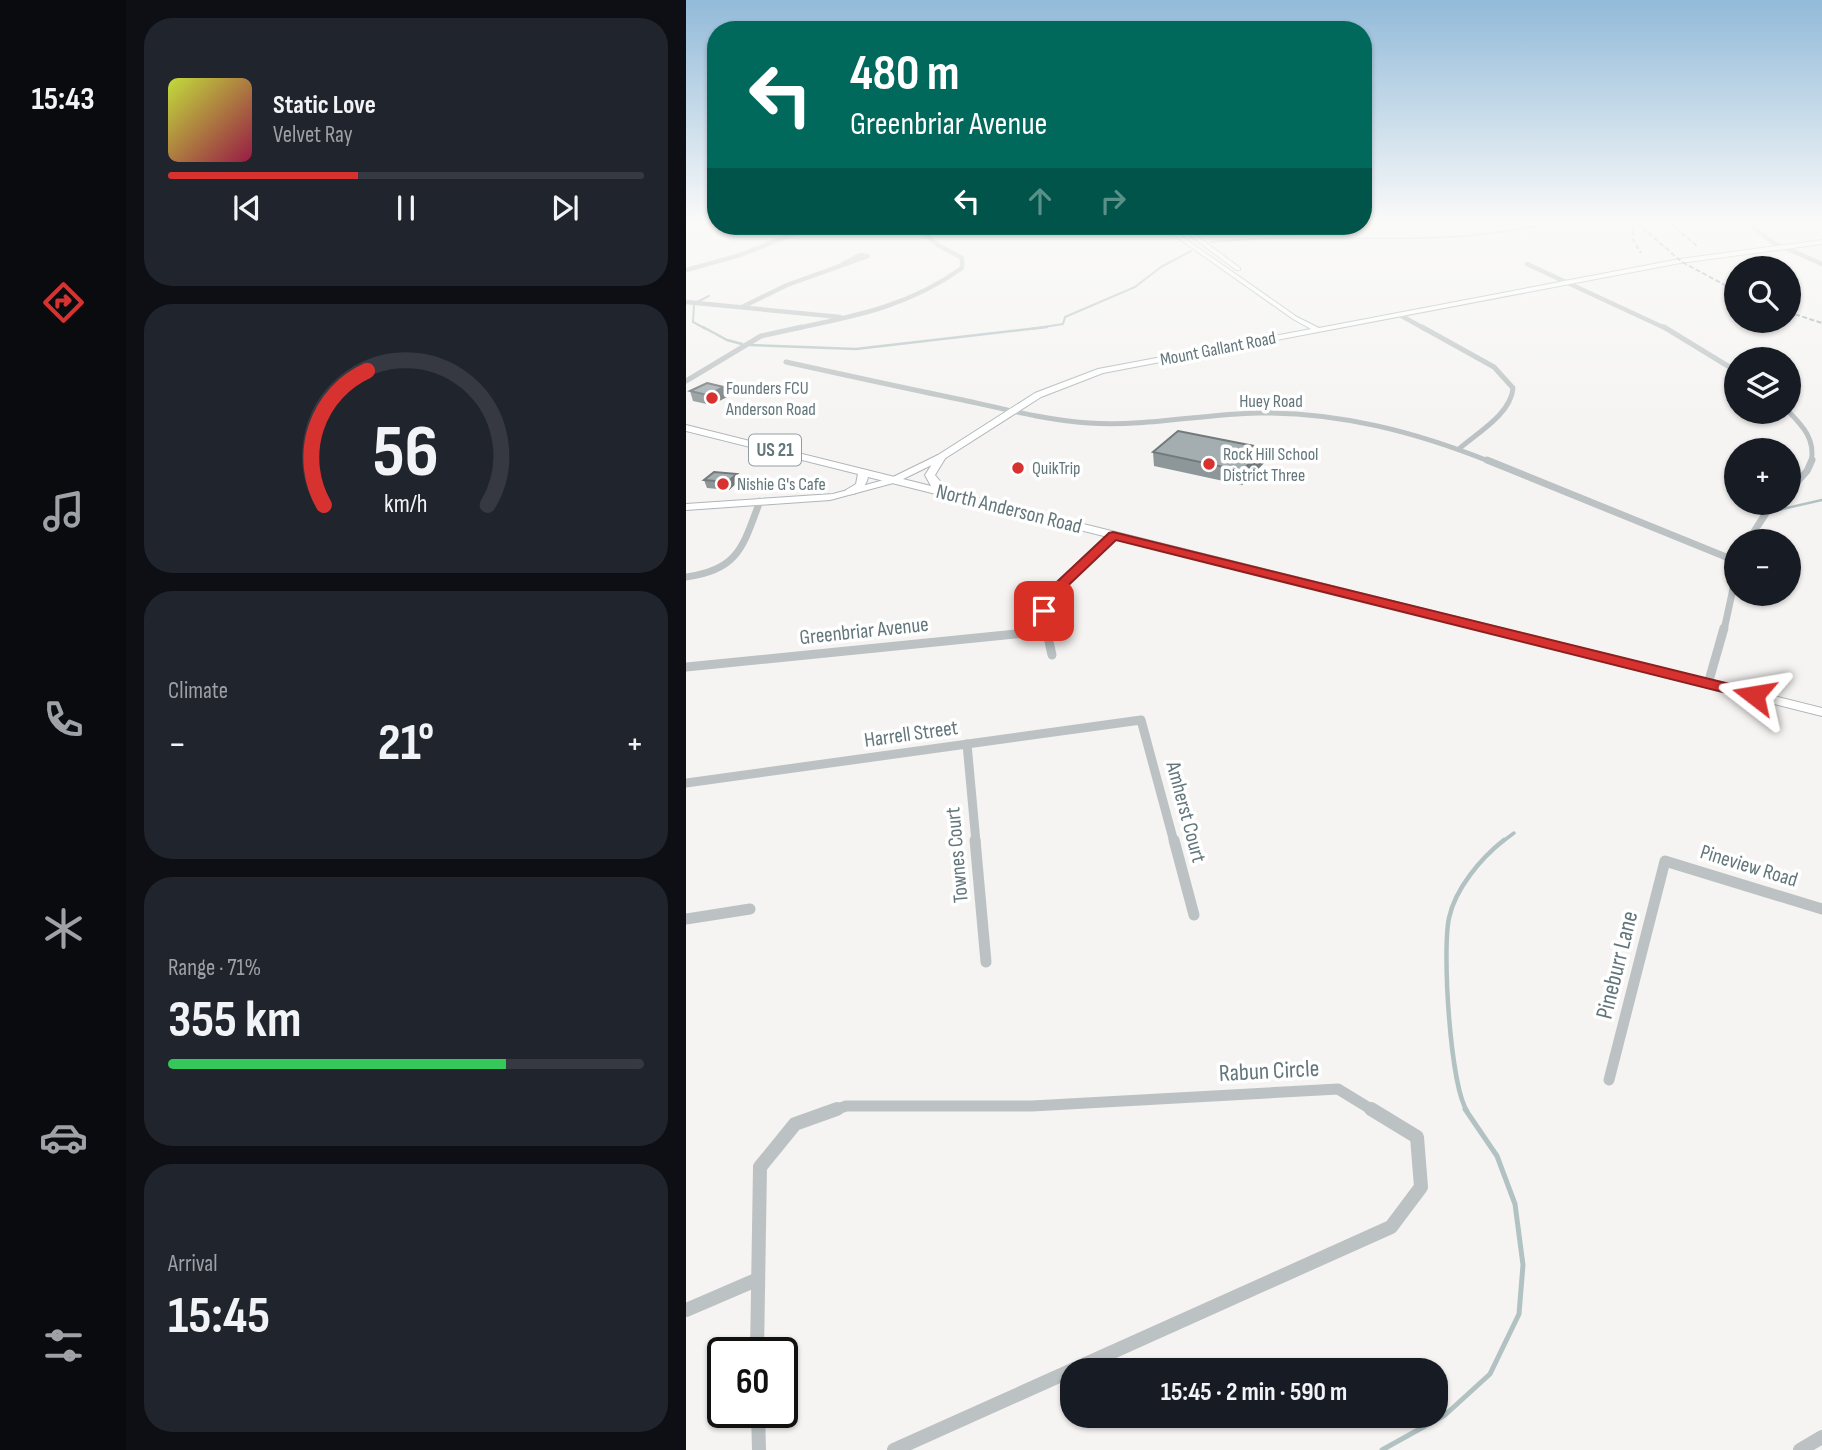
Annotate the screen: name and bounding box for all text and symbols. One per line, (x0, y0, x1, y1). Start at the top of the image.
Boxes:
text: 480 m (850, 45, 959, 104)
icon: left (735, 49, 826, 140)
text: 15:43 (31, 80, 95, 119)
text: Static Love (273, 90, 376, 121)
text: Greenbriar Avenue (850, 105, 1047, 144)
text: Velvet Ray (273, 121, 353, 149)
icon: left (948, 182, 986, 220)
icon: ahead (1021, 182, 1059, 220)
icon: right (1094, 182, 1132, 220)
icon: previous (228, 189, 266, 227)
icon: pause (387, 189, 425, 227)
icon: next (546, 189, 584, 227)
map controls (1724, 256, 1801, 606)
button: search (1724, 256, 1801, 333)
icon: directions (39, 278, 88, 327)
street label: Mount Gallant Road (1158, 327, 1278, 371)
button: layers (1724, 347, 1801, 424)
place label: Founders FCU Anderson Road (725, 378, 816, 420)
marker: Founders FCU Anderson Road (704, 390, 720, 406)
street label: Huey Road (1239, 391, 1303, 412)
text: 56 (373, 409, 439, 497)
road number: US 21 (749, 435, 801, 466)
button: + (1724, 438, 1801, 515)
place label: Rock Hill School District Three (1223, 444, 1318, 486)
marker: Rock Hill School District Three (1201, 456, 1217, 472)
place label: QuikTrip (1032, 458, 1081, 479)
marker: QuikTrip (1010, 460, 1026, 476)
place label: Nishie G's Cafe (737, 474, 826, 495)
marker: Nishie G's Cafe (715, 476, 731, 492)
street label: North Anderson Road (934, 479, 1084, 539)
icon: music (39, 487, 88, 536)
text: km/h (384, 488, 428, 519)
button: − (1724, 529, 1801, 606)
pin (1014, 581, 1074, 641)
icon: arrive (1025, 592, 1063, 630)
street label: Greenbriar Avenue (798, 612, 930, 650)
position arrow (1717, 658, 1791, 732)
text: Climate (168, 677, 228, 705)
icon: phone (39, 695, 88, 744)
text: 21° (378, 712, 434, 775)
street label: Harrell Street (863, 715, 959, 753)
text: − (168, 722, 187, 767)
text: + (625, 722, 644, 767)
street label: Amherst Court (1160, 758, 1211, 865)
street label: Townes Court (940, 806, 974, 904)
street label: Pineview Road (1697, 839, 1801, 893)
icon: climate (39, 904, 88, 953)
street label: Pineburr Lane (1590, 908, 1644, 1022)
text: Range · 71% (168, 954, 261, 982)
text: 355 km (168, 989, 302, 1052)
street label: Rabun Circle (1218, 1054, 1320, 1088)
icon: car (39, 1113, 88, 1162)
text: Arrival (168, 1250, 217, 1278)
text: 15:45 (168, 1285, 270, 1348)
icon: filters (39, 1321, 88, 1370)
speed limit sign: 60 (707, 1337, 798, 1428)
text: 15:45 · 2 min · 590 m (1161, 1377, 1347, 1408)

